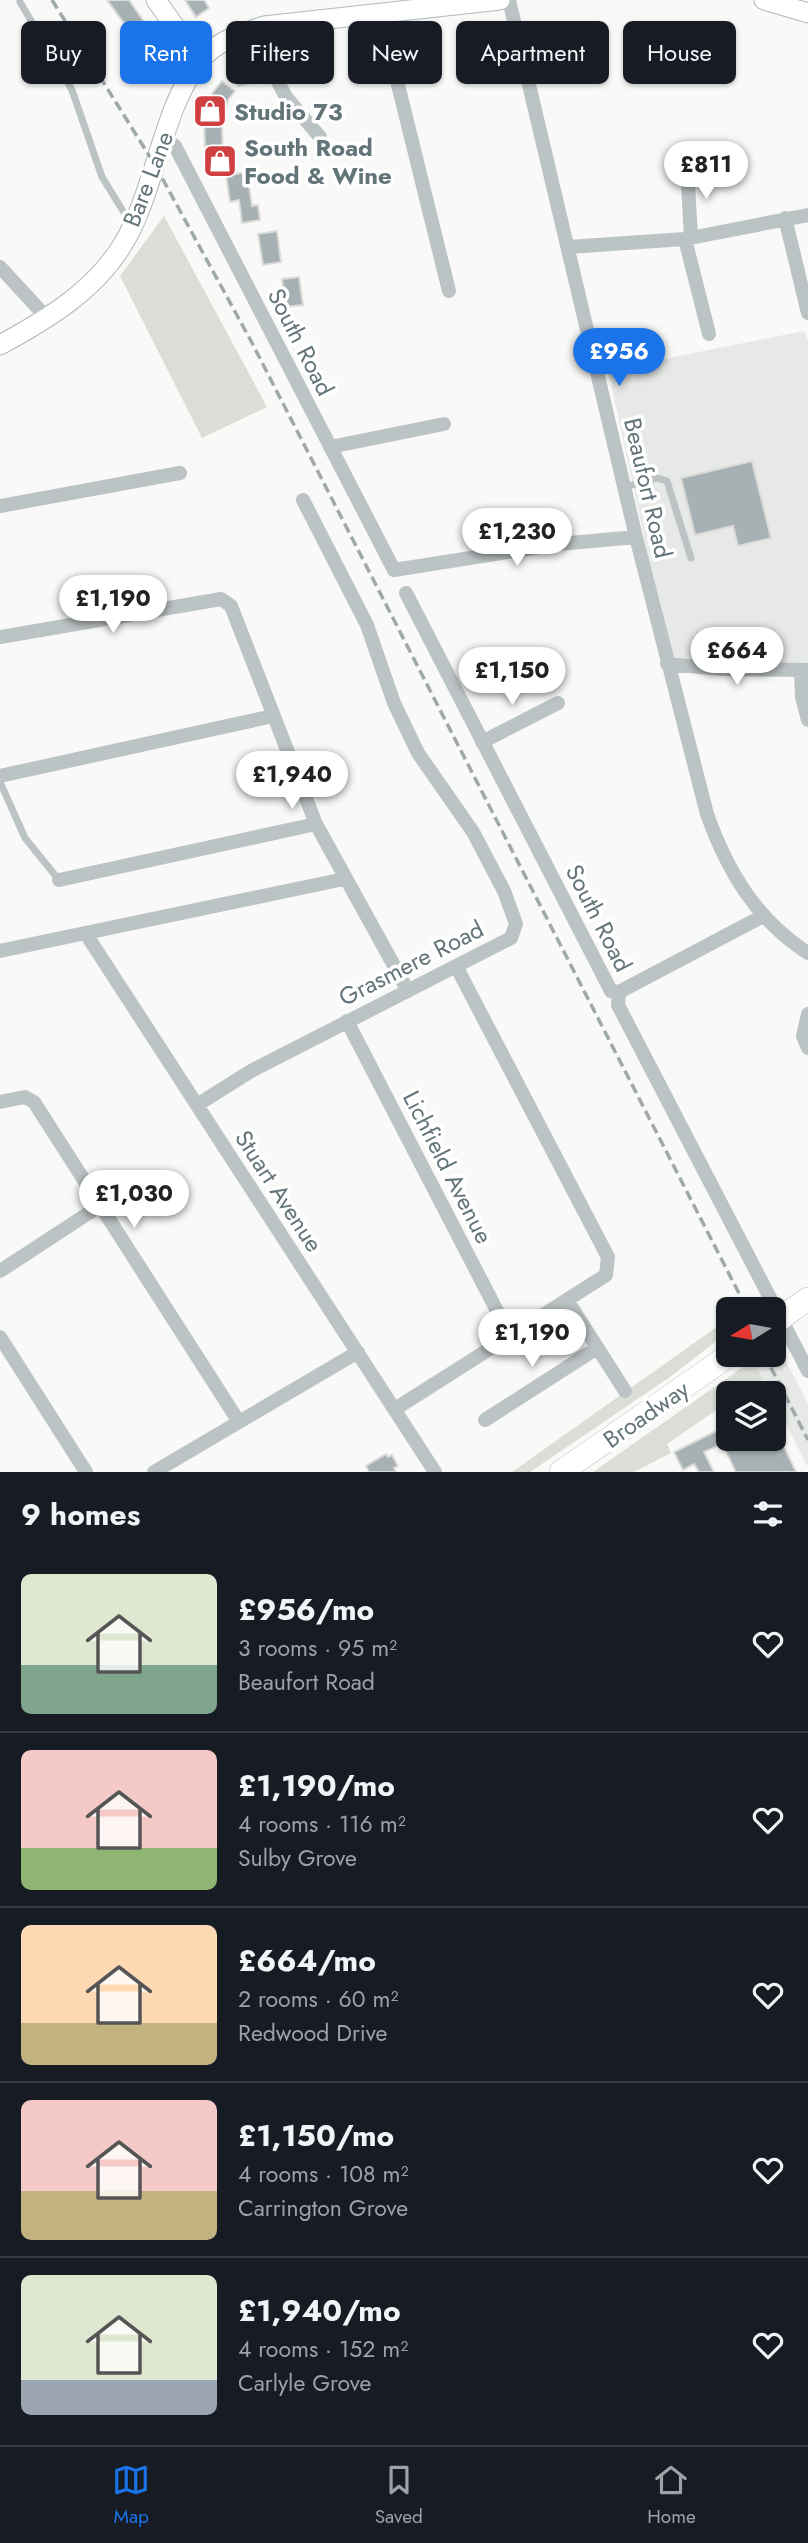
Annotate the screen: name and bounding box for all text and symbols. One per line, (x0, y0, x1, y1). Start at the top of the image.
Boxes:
chip: Buy (21, 21, 106, 84)
chip: Rent (120, 21, 212, 84)
chip: Filters (226, 21, 334, 84)
chip: New (348, 21, 442, 84)
chip: Apartment (456, 21, 609, 84)
chip: House (623, 21, 736, 84)
shop icon: Studio 73 (191, 92, 229, 130)
place label: Studio 73 (234, 94, 343, 129)
street label: Bare Lane (114, 126, 182, 232)
place label: South Road Food & Wine (244, 130, 392, 193)
shop icon: South Road Food & Wine (201, 142, 239, 180)
pin: £811 (665, 142, 747, 201)
text: £811 (680, 147, 732, 181)
street label: South Road (259, 282, 343, 402)
pin: £956 (578, 328, 660, 388)
text: £956 (589, 334, 649, 368)
street label: Beaufort Road (615, 414, 681, 562)
pin: £1,230 (460, 508, 574, 568)
text: £1,230 (478, 514, 556, 548)
pin: £1,190 (56, 576, 170, 635)
text: £1,190 (75, 581, 151, 615)
pin: £664 (696, 628, 778, 687)
text: £664 (707, 633, 767, 667)
pin: £1,150 (455, 648, 569, 707)
text: £1,150 (475, 653, 549, 687)
pin: £1,940 (235, 752, 349, 811)
text: £1,940 (252, 757, 332, 791)
street label: South Road (557, 858, 641, 978)
street label: Grasmere Road (333, 911, 489, 1015)
street label: Lichfield Avenue (394, 1084, 502, 1250)
street label: Stuart Avenue (226, 1123, 332, 1259)
pin: £1,030 (77, 1170, 191, 1230)
text: £1,030 (95, 1176, 173, 1210)
north arrow (716, 1297, 786, 1367)
map controls (716, 1297, 786, 1451)
pin: £1,190 (475, 1310, 589, 1369)
text: £1,190 (494, 1315, 570, 1349)
street label: Broadway (596, 1371, 696, 1456)
button: layers (716, 1381, 786, 1451)
text: 9 homes (21, 1493, 140, 1536)
icon: filters (749, 1495, 787, 1533)
text: £956/mo (238, 1588, 374, 1631)
icon: home (77, 1602, 161, 1686)
icon: heart (749, 1625, 787, 1663)
text: 3 rooms · 95 m² (238, 1631, 397, 1665)
text: Beaufort Road (238, 1665, 375, 1699)
text: £1,190/mo (238, 1764, 395, 1807)
icon: home (77, 1778, 161, 1862)
icon: heart (749, 1801, 787, 1839)
text: 4 rooms · 116 m² (238, 1807, 406, 1841)
text: Sulby Grove (238, 1841, 357, 1875)
text: £664/mo (238, 1939, 376, 1982)
icon: home (77, 1953, 161, 2037)
icon: heart (749, 1976, 787, 2014)
text: 2 rooms · 60 m² (238, 1982, 398, 2016)
text: Redwood Drive (238, 2016, 387, 2050)
text: £1,150/mo (238, 2114, 394, 2157)
icon: home (77, 2128, 161, 2212)
icon: heart (749, 2151, 787, 2189)
text: 4 rooms · 108 m² (238, 2157, 408, 2191)
text: Carrington Grove (238, 2191, 408, 2225)
text: £1,940/mo (238, 2289, 401, 2332)
icon: home (77, 2303, 161, 2387)
icon: heart (749, 2326, 787, 2364)
text: 4 rooms · 152 m² (238, 2332, 408, 2366)
text: Carlyle Grove (238, 2366, 371, 2400)
tab: Map (112, 2461, 150, 2530)
tab: Saved (375, 2461, 423, 2530)
tab: Home (647, 2461, 696, 2530)

